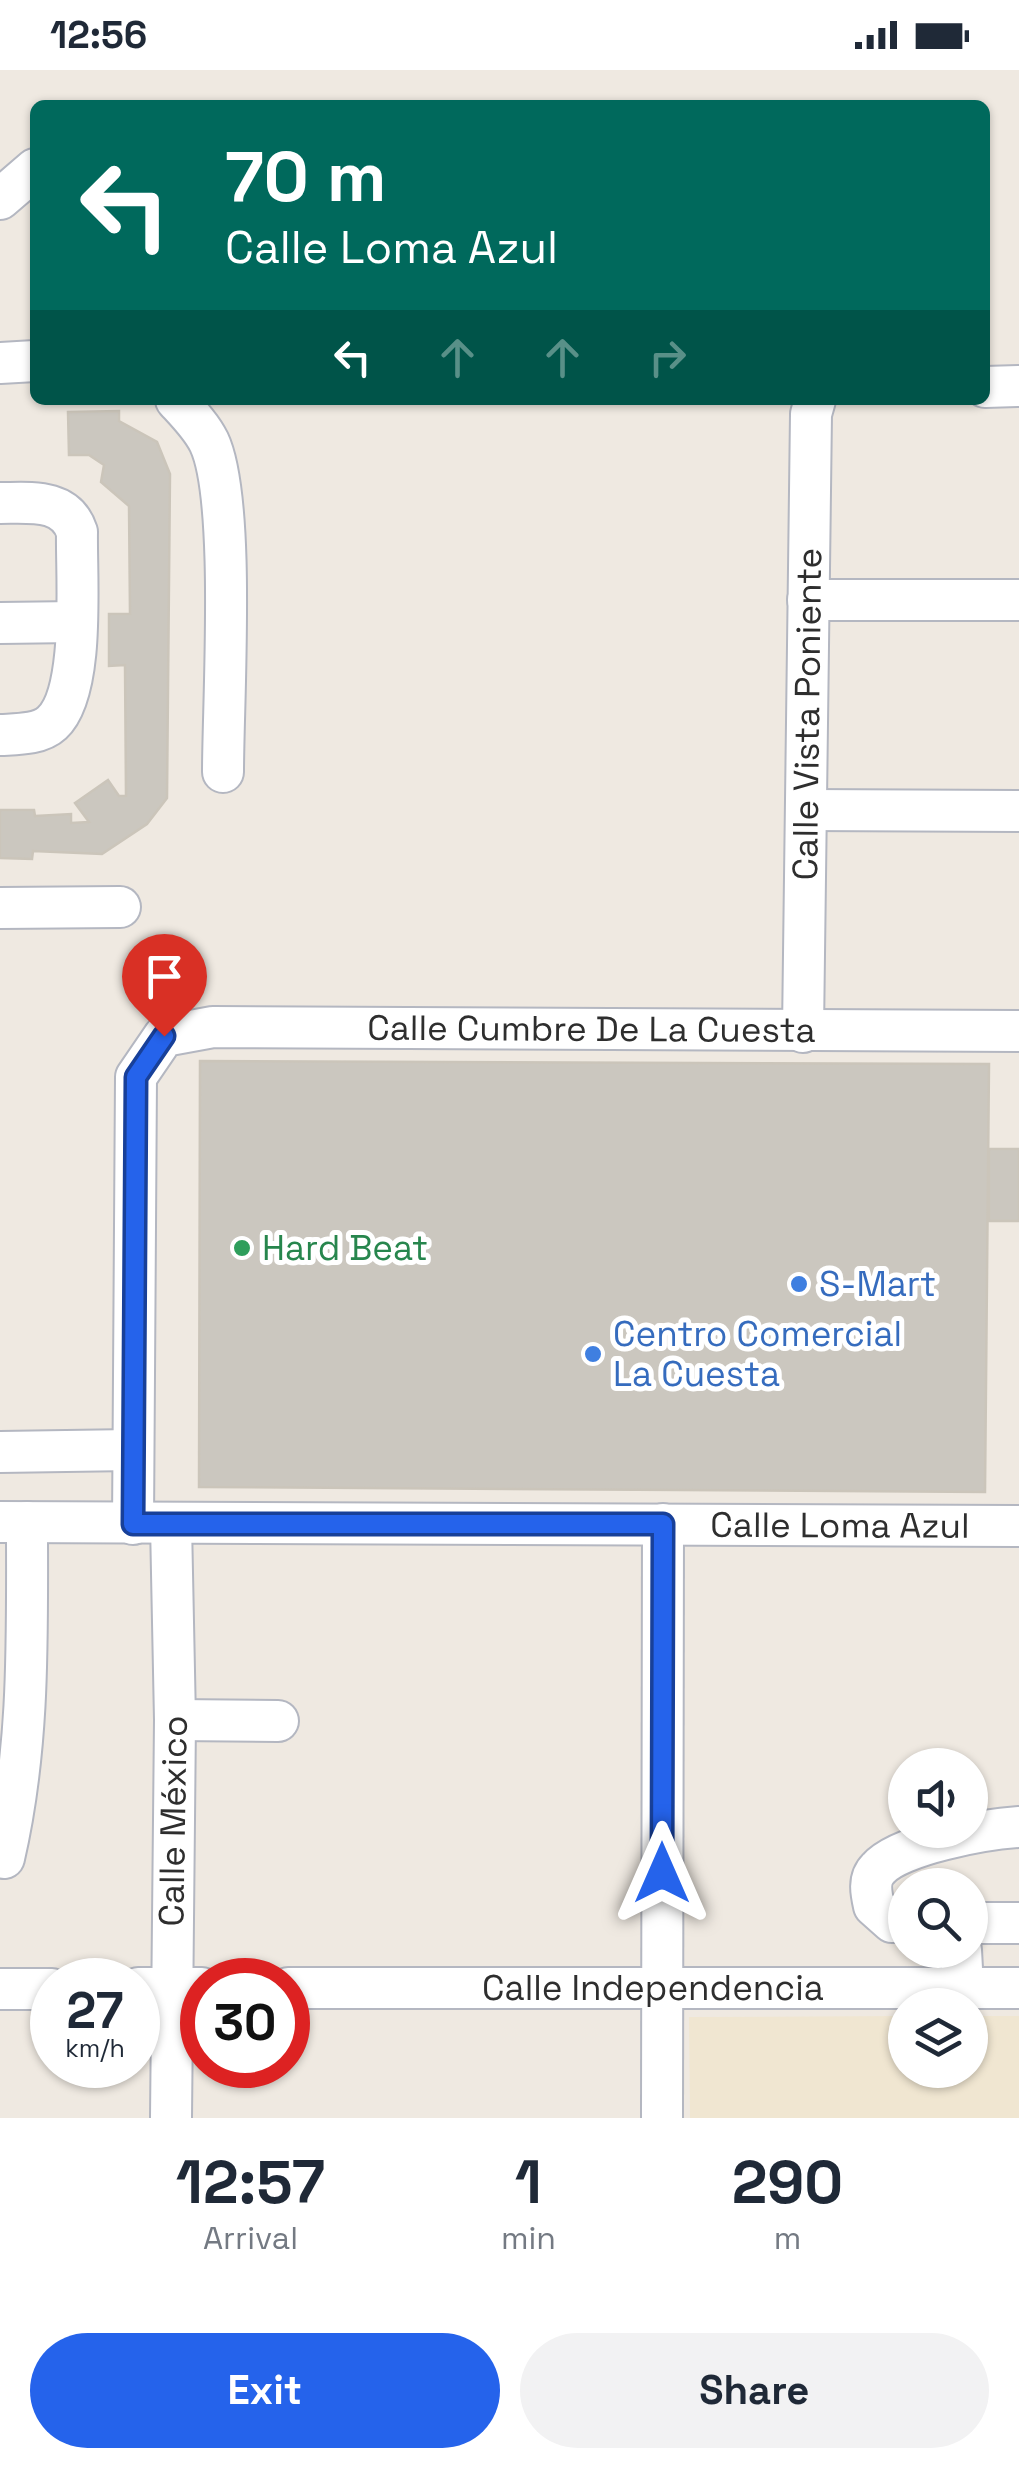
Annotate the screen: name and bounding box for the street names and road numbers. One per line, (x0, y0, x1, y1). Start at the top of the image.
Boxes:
street label: Calle Vista Poniente (783, 547, 831, 881)
street label: Calle Cumbre De La Cuesta (367, 1006, 816, 1052)
street label: Calle Loma Azul (710, 1503, 970, 1548)
street label: Calle México (149, 1715, 197, 1927)
street label: Calle Independencia (482, 1966, 824, 2010)

